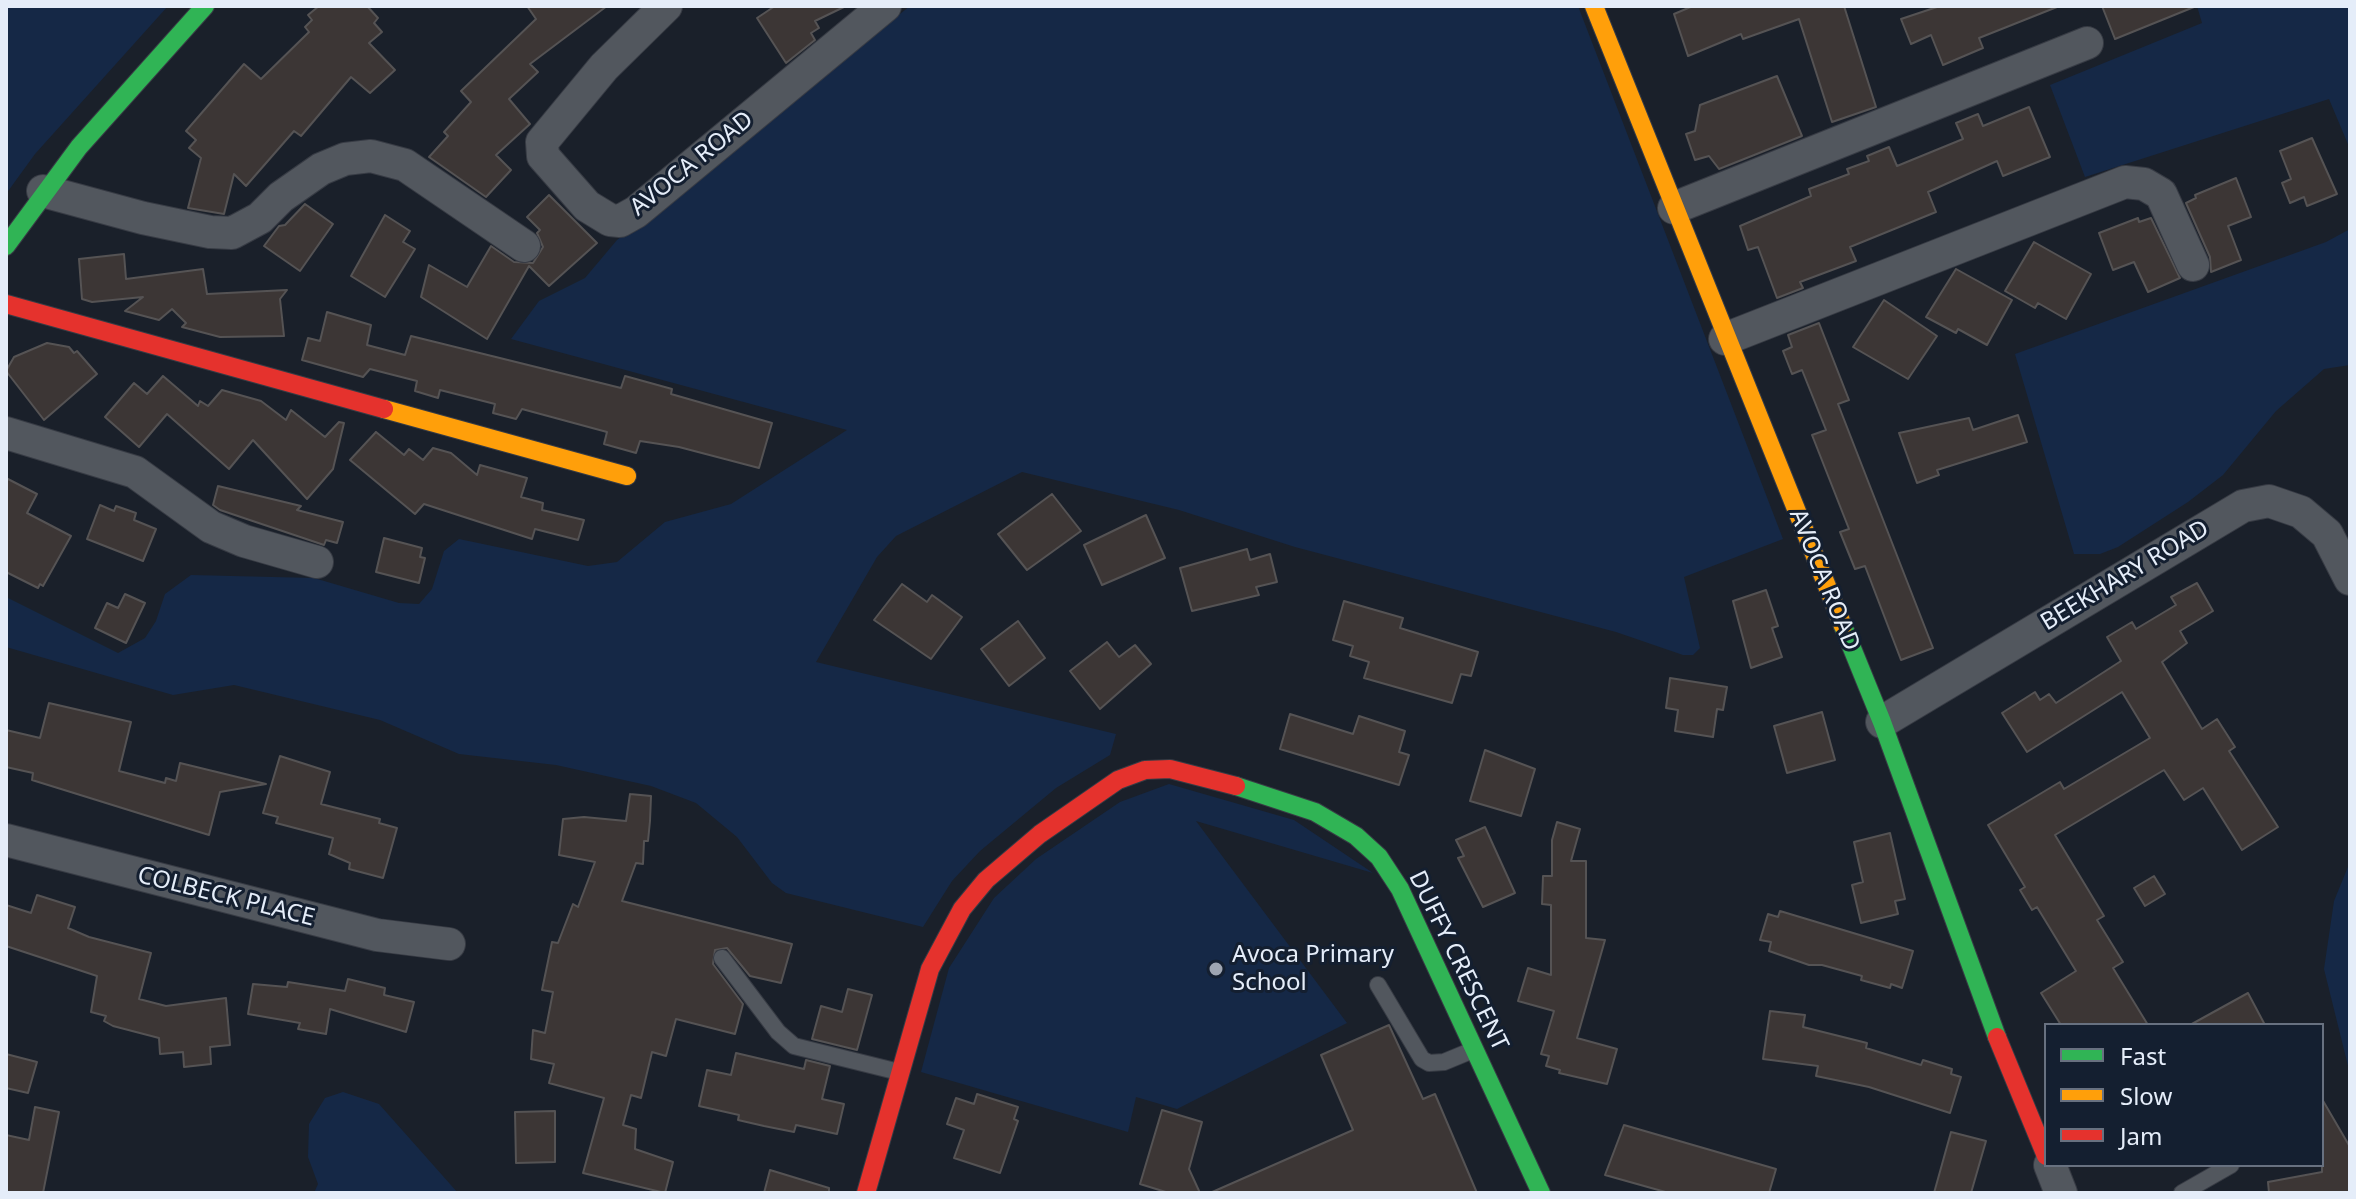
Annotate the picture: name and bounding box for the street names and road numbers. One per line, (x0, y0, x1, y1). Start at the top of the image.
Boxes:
street label: AVOCA ROAD (625, 106, 759, 222)
street label: AVOCA ROAD (1783, 505, 1865, 655)
street label: BEEKHARY ROAD (2036, 514, 2214, 638)
street label: COLBECK PLACE (134, 861, 318, 933)
street label: DUFFY CRESCENT (1402, 866, 1514, 1056)

